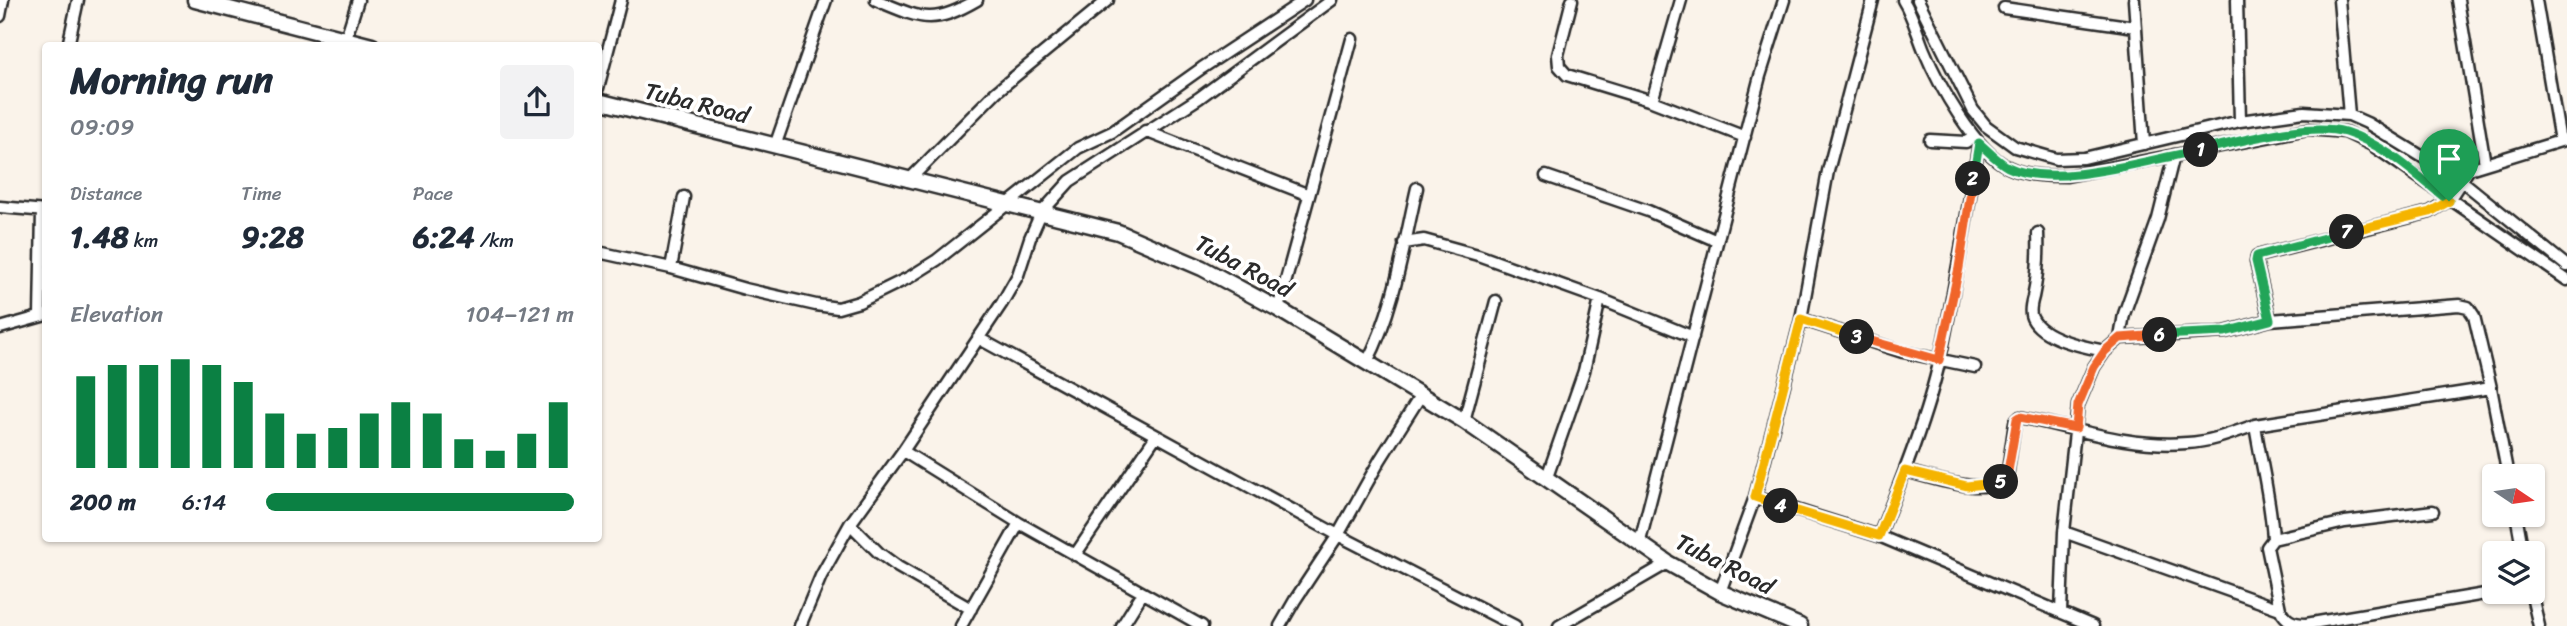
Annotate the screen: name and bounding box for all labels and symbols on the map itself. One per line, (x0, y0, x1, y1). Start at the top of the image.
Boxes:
street label: Tuba Road (640, 70, 755, 137)
pin (2419, 129, 2479, 201)
pin: 1 (2184, 132, 2218, 168)
pin: 2 (1955, 162, 1990, 196)
pin: 7 (2330, 215, 2364, 250)
street label: Tuba Road (1187, 222, 1302, 310)
pin: 6 (2142, 318, 2178, 352)
pin: 3 (1840, 320, 1874, 354)
pin: 5 (1983, 464, 2018, 500)
north arrow (2482, 464, 2544, 527)
pin: 4 (1764, 489, 1798, 524)
street label: Tuba Road (1668, 521, 1783, 608)

